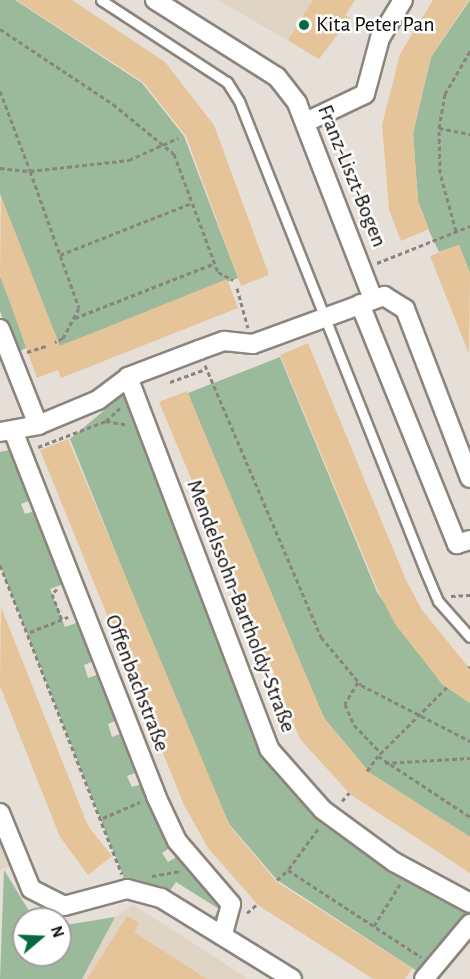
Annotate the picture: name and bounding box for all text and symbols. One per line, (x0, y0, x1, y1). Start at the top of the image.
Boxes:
place label: Kita Peter Pan (316, 12, 435, 38)
marker: Kita Peter Pan (297, 18, 311, 32)
street label: Franz-Liszt-Bogen (311, 101, 393, 251)
street label: Mendelssohn-Bartholdy-Straße (181, 476, 301, 736)
street label: Offenbachstraße (99, 611, 175, 755)
north arrow (12, 907, 72, 967)
text: N (48, 924, 67, 940)

